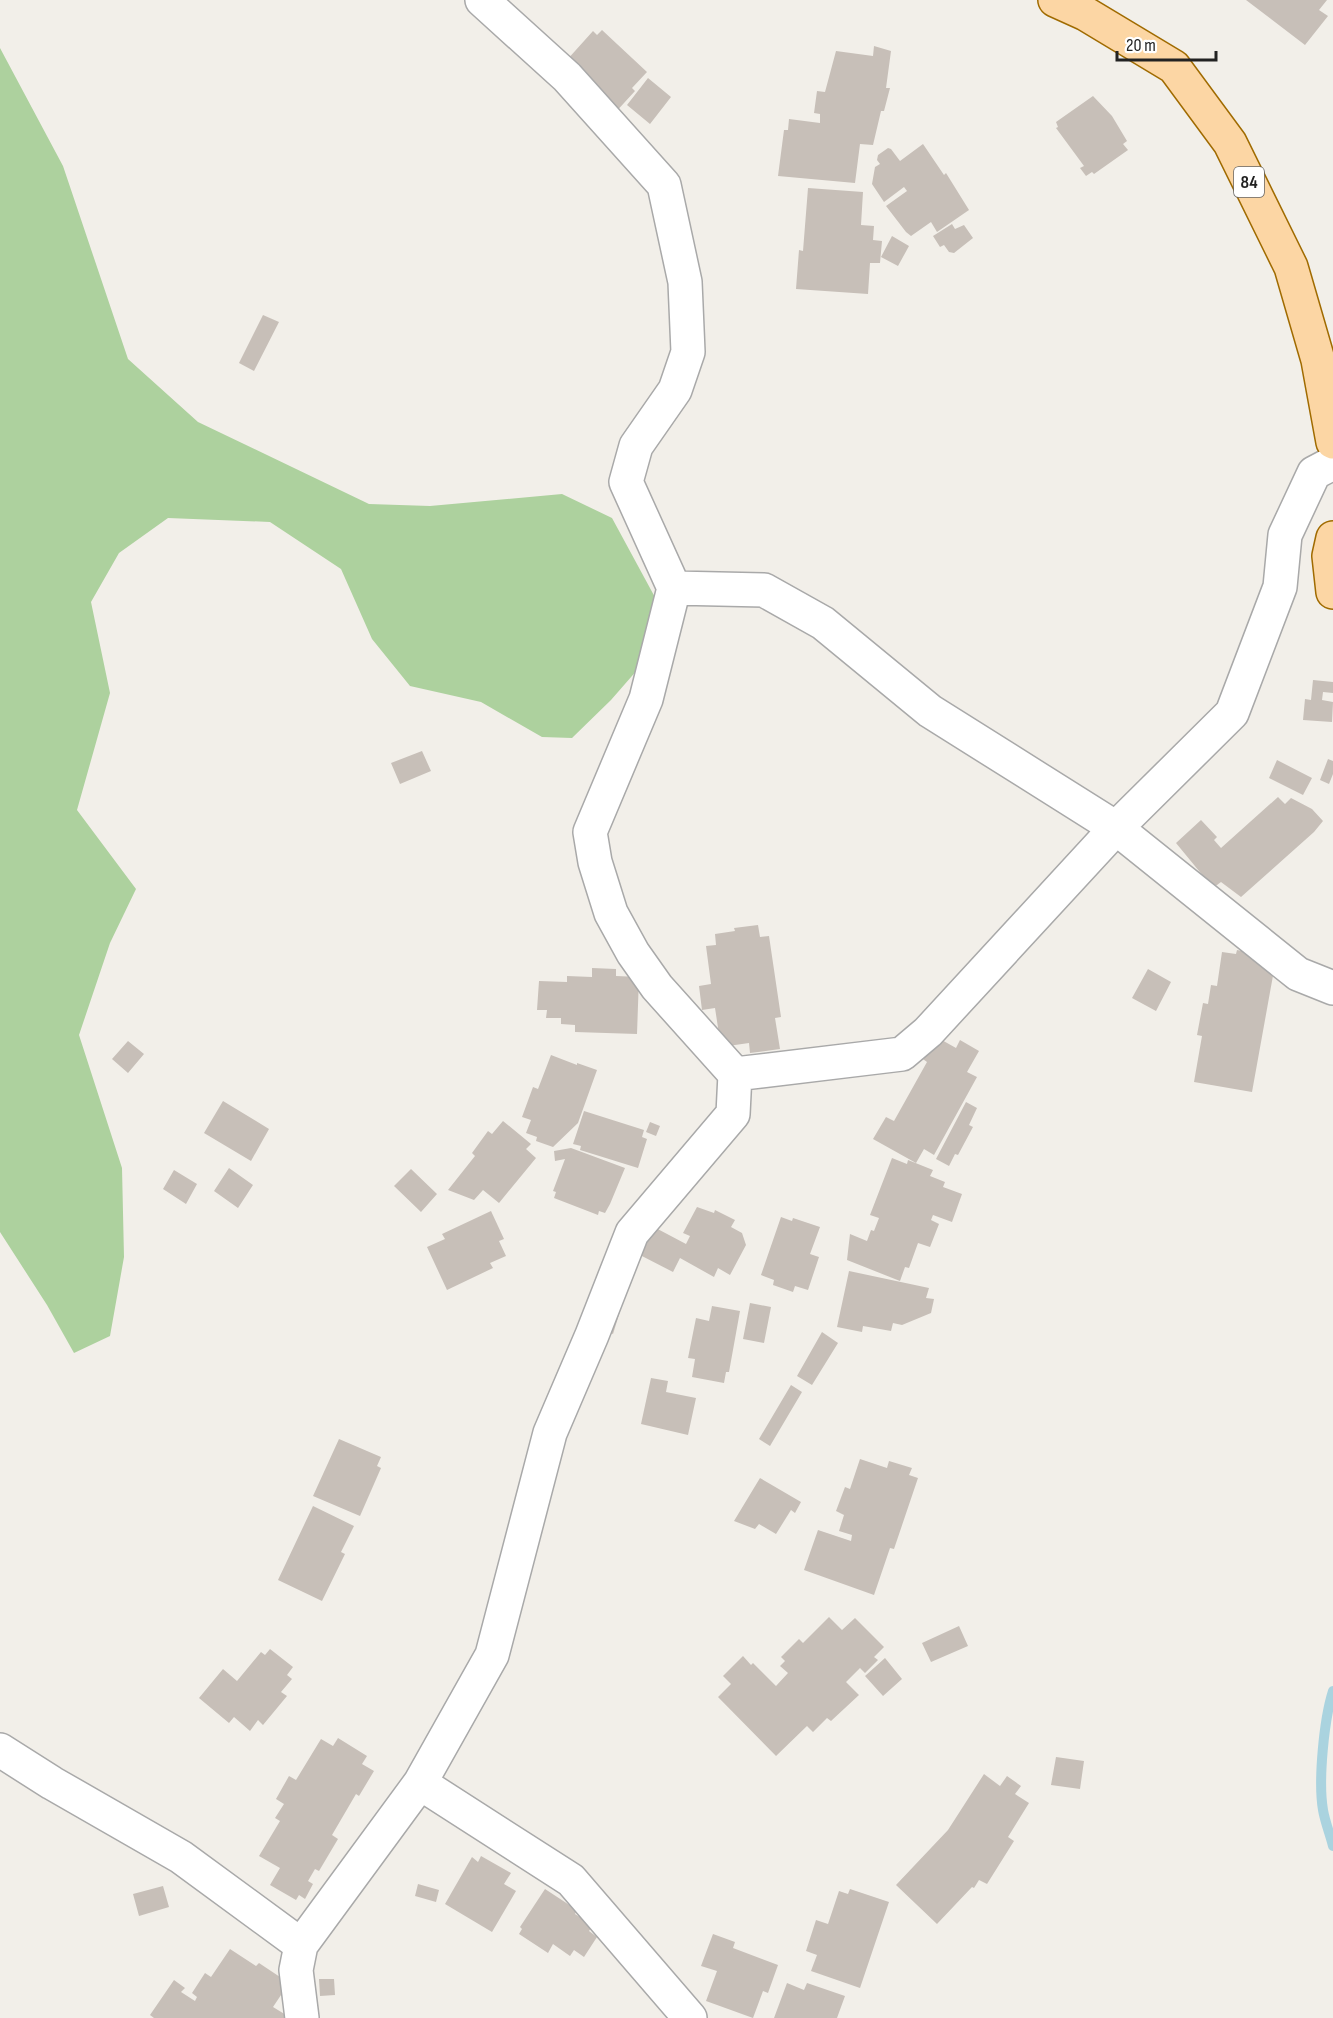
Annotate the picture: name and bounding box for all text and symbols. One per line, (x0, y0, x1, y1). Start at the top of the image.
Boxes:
scale bar (1117, 24, 1216, 62)
text: 20 m (1126, 35, 1156, 56)
road number: 84 (1234, 167, 1264, 197)

